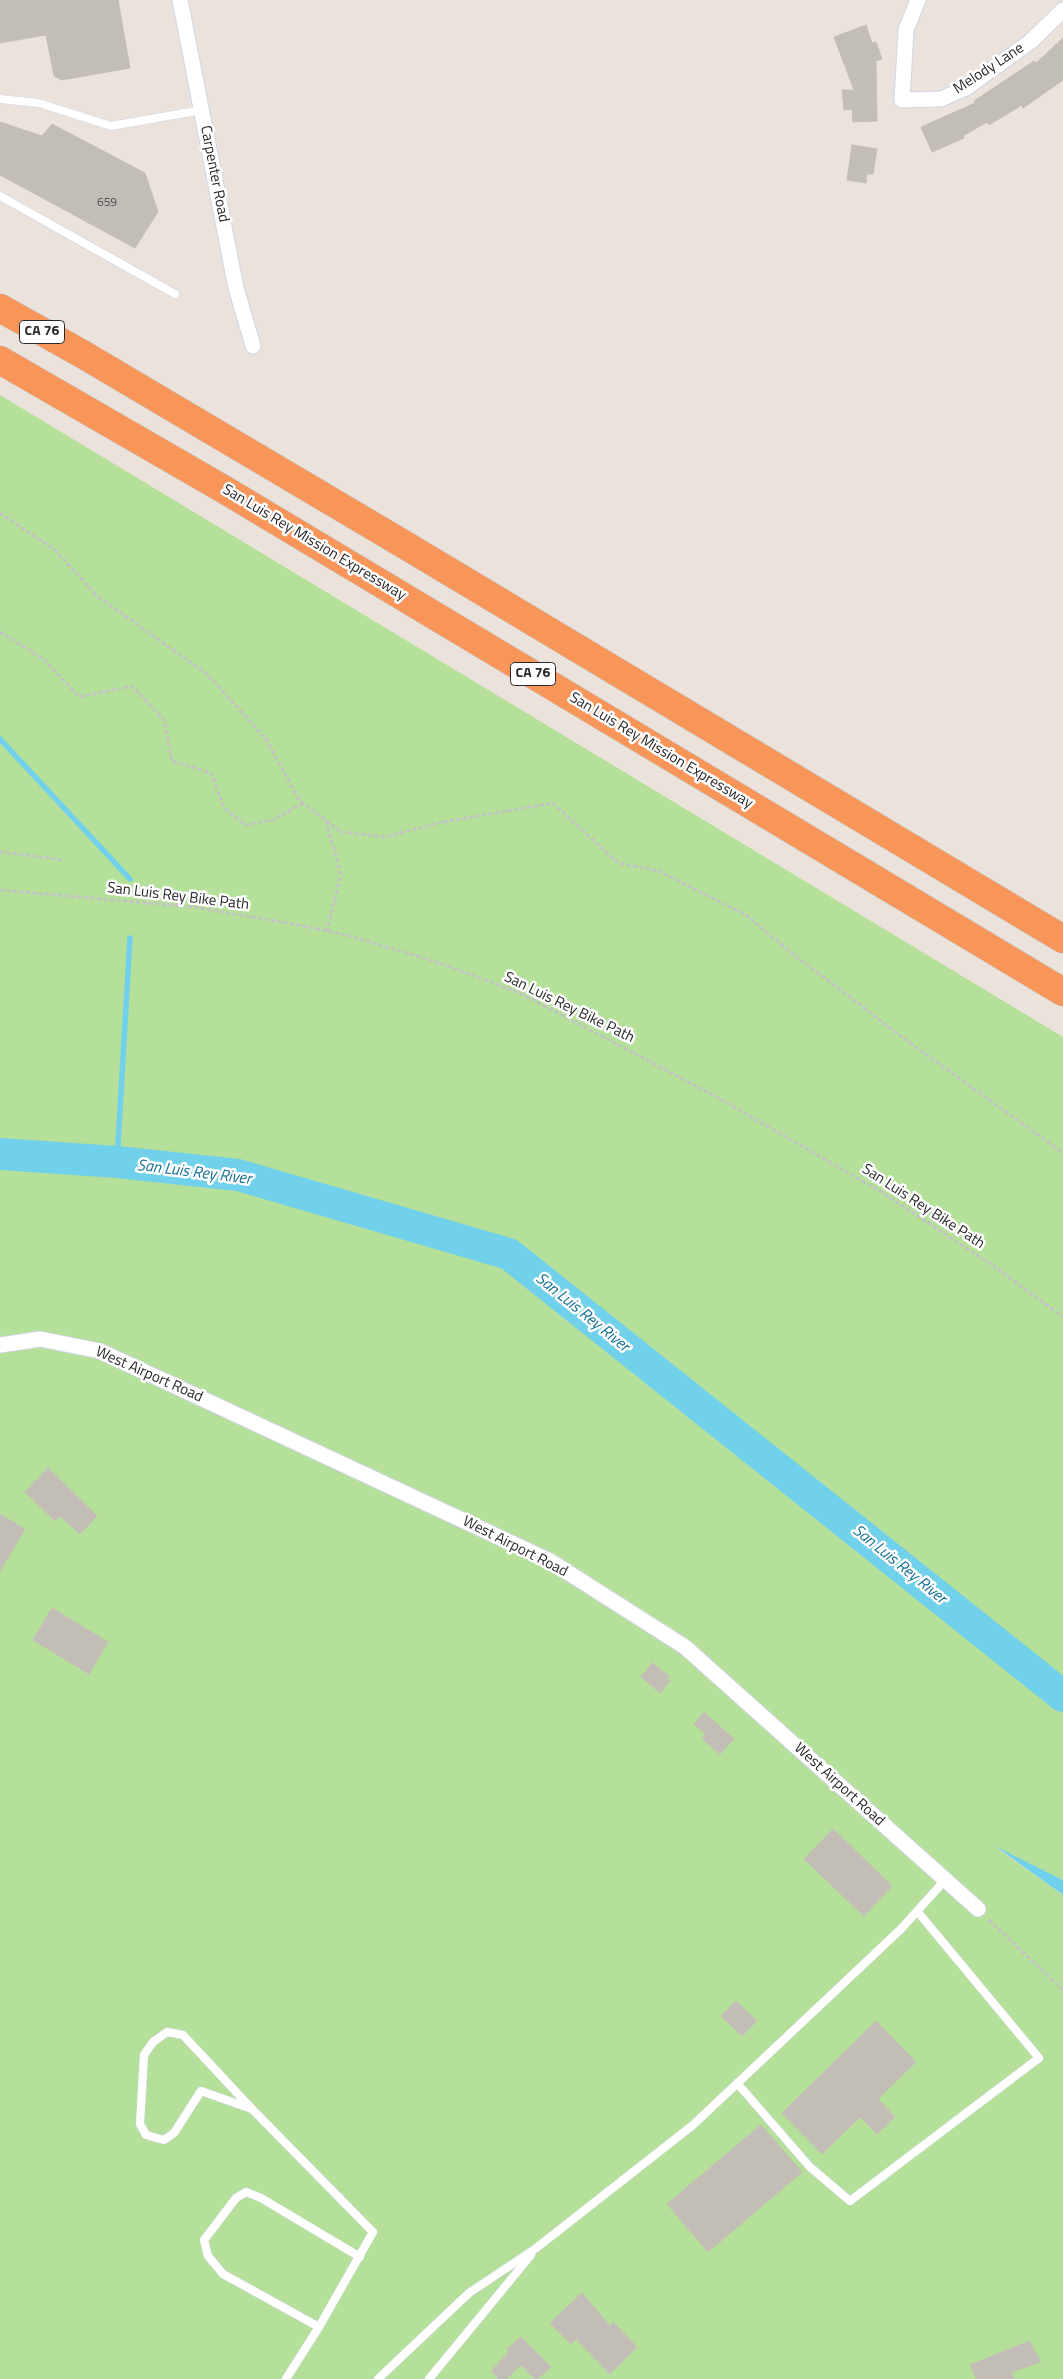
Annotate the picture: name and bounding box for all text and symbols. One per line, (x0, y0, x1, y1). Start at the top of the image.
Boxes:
street label: Melody Lane (950, 40, 1028, 98)
street label: Carpenter Road (196, 124, 232, 224)
house number: 659 (97, 196, 117, 210)
road number: CA 76 (20, 321, 64, 344)
street label: San Luis Rey Mission Expressway (219, 481, 409, 605)
road number: CA 76 (510, 662, 556, 686)
street label: San Luis Rey Mission Expressway (566, 689, 756, 813)
street label: San Luis Rey Bike Path (106, 879, 250, 915)
street label: San Luis Rey Bike Path (501, 969, 637, 1047)
water label: San Luis Rey River (136, 1156, 252, 1190)
street label: San Luis Rey Bike Path (858, 1161, 988, 1253)
water label: San Luis Rey River (531, 1269, 633, 1357)
street label: West Airport Road (93, 1343, 205, 1407)
street label: West Airport Road (459, 1513, 571, 1581)
water label: San Luis Rey River (848, 1521, 950, 1609)
street label: West Airport Road (790, 1740, 888, 1830)

